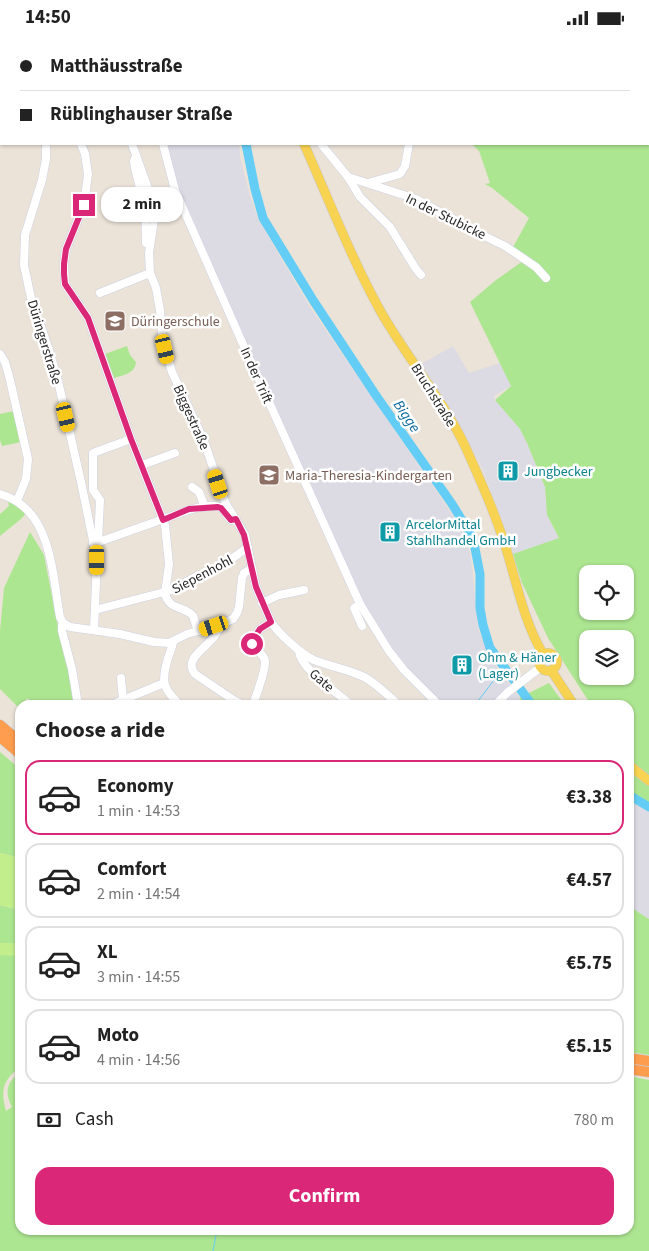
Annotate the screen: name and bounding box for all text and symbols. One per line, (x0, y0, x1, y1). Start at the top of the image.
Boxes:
text: 14:50 (25, 4, 71, 31)
text: Matthäusstraße (50, 53, 183, 80)
text: Rüblinghauser Straße (50, 101, 233, 128)
callout: 2 min (102, 187, 184, 223)
street label: In der Stubicke (402, 189, 489, 245)
text: 2 min (123, 193, 161, 215)
route end (73, 194, 95, 216)
street label: Düringerstraße (22, 297, 66, 387)
school or university icon: Düringerschule (103, 309, 127, 333)
place label: Düringerschule (131, 312, 220, 332)
car (154, 333, 175, 365)
street label: In der Trift (235, 344, 278, 407)
street label: Bruchstraße (406, 360, 461, 431)
street label: Biggestraße (168, 382, 214, 453)
water label: Bigge (388, 396, 425, 437)
car (55, 401, 76, 433)
building icon: Jungbecker (496, 459, 520, 483)
place label: Jungbecker (524, 462, 593, 482)
school or university icon: Maria-Theresia-Kindergarten (257, 463, 281, 487)
place label: Maria-Theresia-Kindergarten (285, 466, 452, 486)
car (206, 467, 229, 501)
place label: ArcelorMittal Stahlhandel GmbH (406, 515, 516, 551)
building icon: ArcelorMittal Stahlhandel GmbH (378, 520, 402, 544)
car (89, 545, 104, 575)
street label: Siepenhohl (168, 550, 237, 599)
map controls (579, 565, 634, 685)
button: locate (579, 565, 634, 620)
car (197, 614, 230, 638)
button: layers (579, 630, 634, 685)
route start (241, 633, 263, 655)
place label: Ohm & Häner (Lager) (478, 648, 556, 684)
building icon: Ohm & Häner (Lager) (450, 653, 474, 677)
street label: Gate (305, 664, 338, 697)
text: Choose a ride (35, 714, 165, 746)
text: Economy (97, 773, 174, 800)
icon: car (37, 775, 82, 820)
text: €3.38 (566, 784, 612, 811)
text: 1 min · 14:53 (97, 800, 180, 822)
text: Comfort (97, 856, 167, 883)
icon: car (37, 858, 82, 903)
text: €4.57 (566, 867, 612, 894)
text: 2 min · 14:54 (97, 883, 180, 905)
text: XL (97, 939, 118, 966)
icon: car (37, 941, 82, 986)
text: €5.75 (566, 950, 612, 977)
text: 3 min · 14:55 (97, 966, 180, 988)
text: Moto (97, 1022, 139, 1049)
icon: car (37, 1024, 82, 1069)
text: €5.15 (566, 1033, 612, 1060)
text: 4 min · 14:56 (97, 1049, 180, 1071)
icon: cash (35, 1106, 63, 1134)
text: Cash (75, 1106, 114, 1133)
text: 780 m (574, 1109, 614, 1131)
button: Confirm (35, 1167, 614, 1225)

